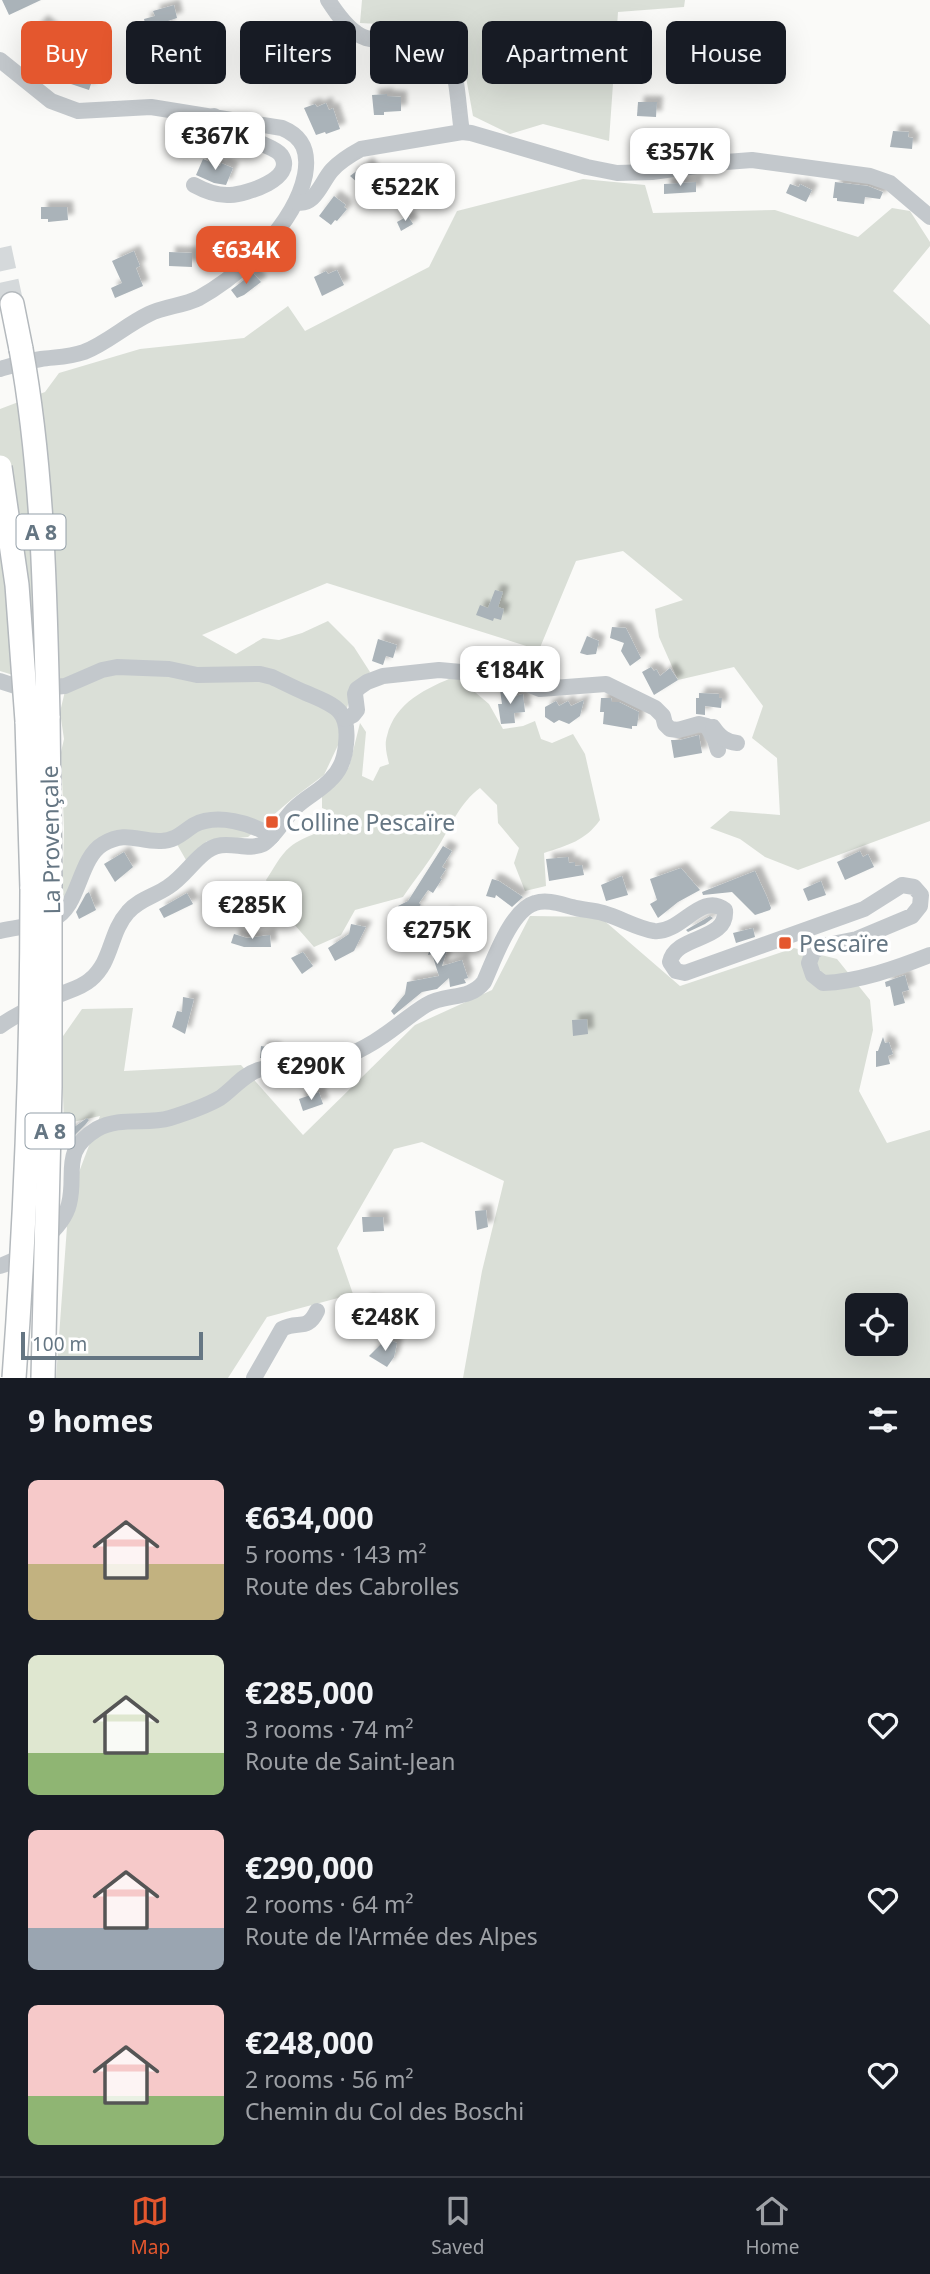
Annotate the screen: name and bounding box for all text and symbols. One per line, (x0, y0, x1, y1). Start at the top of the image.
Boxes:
chip: Buy (21, 21, 112, 84)
chip: Rent (126, 21, 226, 84)
chip: Filters (240, 21, 356, 84)
chip: New (370, 21, 468, 84)
chip: Apartment (482, 21, 652, 84)
chip: House (666, 21, 786, 84)
pin: €367K (166, 113, 264, 172)
text: €367K (181, 119, 249, 151)
pin: €357K (631, 128, 729, 188)
text: €357K (646, 135, 714, 167)
pin: €522K (356, 164, 454, 223)
text: €522K (371, 170, 439, 202)
pin: €634K (197, 226, 295, 286)
text: €634K (212, 233, 280, 265)
road number: A 8 (16, 514, 66, 550)
pin: €184K (461, 646, 559, 706)
text: €184K (476, 653, 544, 685)
street label: La Provençale (33, 765, 67, 915)
place label: Colline Pescaïre (286, 806, 455, 838)
marker: Colline Pescaïre (264, 814, 280, 830)
pin: €285K (203, 881, 301, 941)
text: €285K (218, 888, 286, 920)
pin: €275K (388, 906, 486, 966)
text: €275K (403, 913, 471, 945)
place label: Pescaïre (799, 927, 889, 959)
marker: Pescaïre (777, 935, 793, 951)
pin: €290K (262, 1042, 360, 1102)
text: €290K (277, 1049, 345, 1081)
road number: A 8 (26, 1114, 74, 1148)
map controls (845, 1293, 908, 1356)
button: locate (845, 1293, 908, 1356)
pin: €248K (336, 1294, 434, 1353)
text: €248K (351, 1300, 419, 1332)
scale bar (21, 1329, 203, 1361)
text: 100 m (32, 1331, 87, 1357)
text: 9 homes (28, 1400, 153, 1441)
icon: filters (864, 1401, 902, 1439)
text: €634,000 (245, 1497, 374, 1538)
icon: home (84, 1508, 168, 1592)
icon: heart (864, 1531, 902, 1569)
text: 5 rooms · 143 m² (245, 1538, 427, 1570)
text: Route des Cabrolles (245, 1570, 459, 1602)
text: €285,000 (245, 1672, 374, 1713)
icon: home (84, 1683, 168, 1767)
icon: heart (864, 1706, 902, 1744)
text: 3 rooms · 74 m² (245, 1713, 414, 1745)
text: Route de Saint-Jean (245, 1745, 456, 1777)
text: €290,000 (245, 1847, 374, 1888)
icon: home (84, 1858, 168, 1942)
icon: heart (864, 1881, 902, 1919)
text: 2 rooms · 64 m² (245, 1888, 414, 1920)
text: Route de l'Armée des Alpes (245, 1920, 538, 1952)
text: €248,000 (245, 2022, 374, 2063)
icon: home (84, 2033, 168, 2117)
icon: heart (864, 2056, 902, 2094)
text: 2 rooms · 56 m² (245, 2063, 414, 2095)
text: Chemin du Col des Boschi (245, 2095, 524, 2127)
tab: Map (131, 2192, 170, 2260)
tab: Saved (431, 2192, 484, 2260)
tab: Home (745, 2192, 799, 2260)

